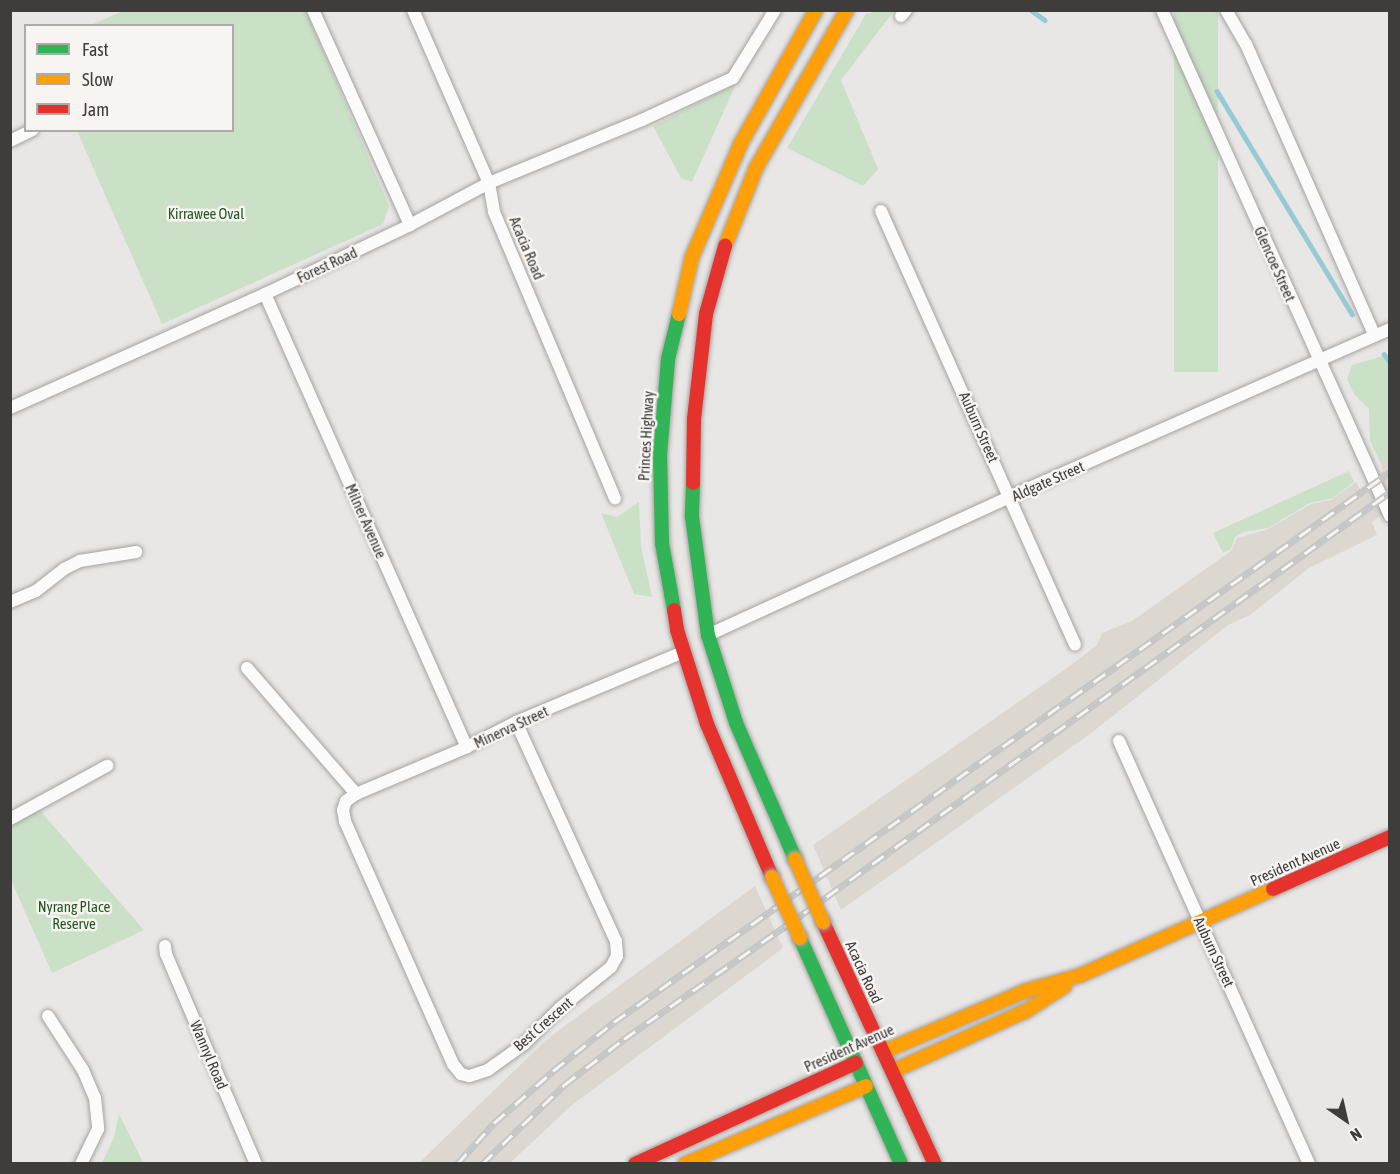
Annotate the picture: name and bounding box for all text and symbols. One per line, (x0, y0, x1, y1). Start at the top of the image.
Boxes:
legend (24, 24, 234, 132)
text: Fast (82, 39, 109, 60)
text: Slow (82, 69, 113, 90)
text: Jam (82, 99, 109, 120)
park label: Kirrawee Oval (168, 205, 244, 223)
street label: Acacia Road (506, 214, 548, 282)
street label: Glencoe Street (1250, 224, 1300, 304)
street label: Forest Road (294, 243, 360, 287)
street label: Auburn Street (955, 389, 1003, 465)
street label: Princes Highway (635, 391, 657, 481)
street label: Aldgate Street (1009, 457, 1087, 505)
street label: Milner Avenue (342, 481, 390, 561)
street label: Minerva Street (471, 702, 551, 752)
street label: President Avenue (1247, 834, 1343, 890)
park label: Nyrang Place Reserve (38, 897, 110, 932)
street label: Auburn Street (1190, 914, 1238, 990)
street label: Acacia Road (842, 938, 886, 1006)
street label: Best Crescent (510, 993, 576, 1055)
street label: Wannyl Road (186, 1018, 232, 1092)
street label: President Avenue (801, 1020, 897, 1076)
north arrow (1316, 1090, 1376, 1150)
text: N (1347, 1125, 1365, 1145)

